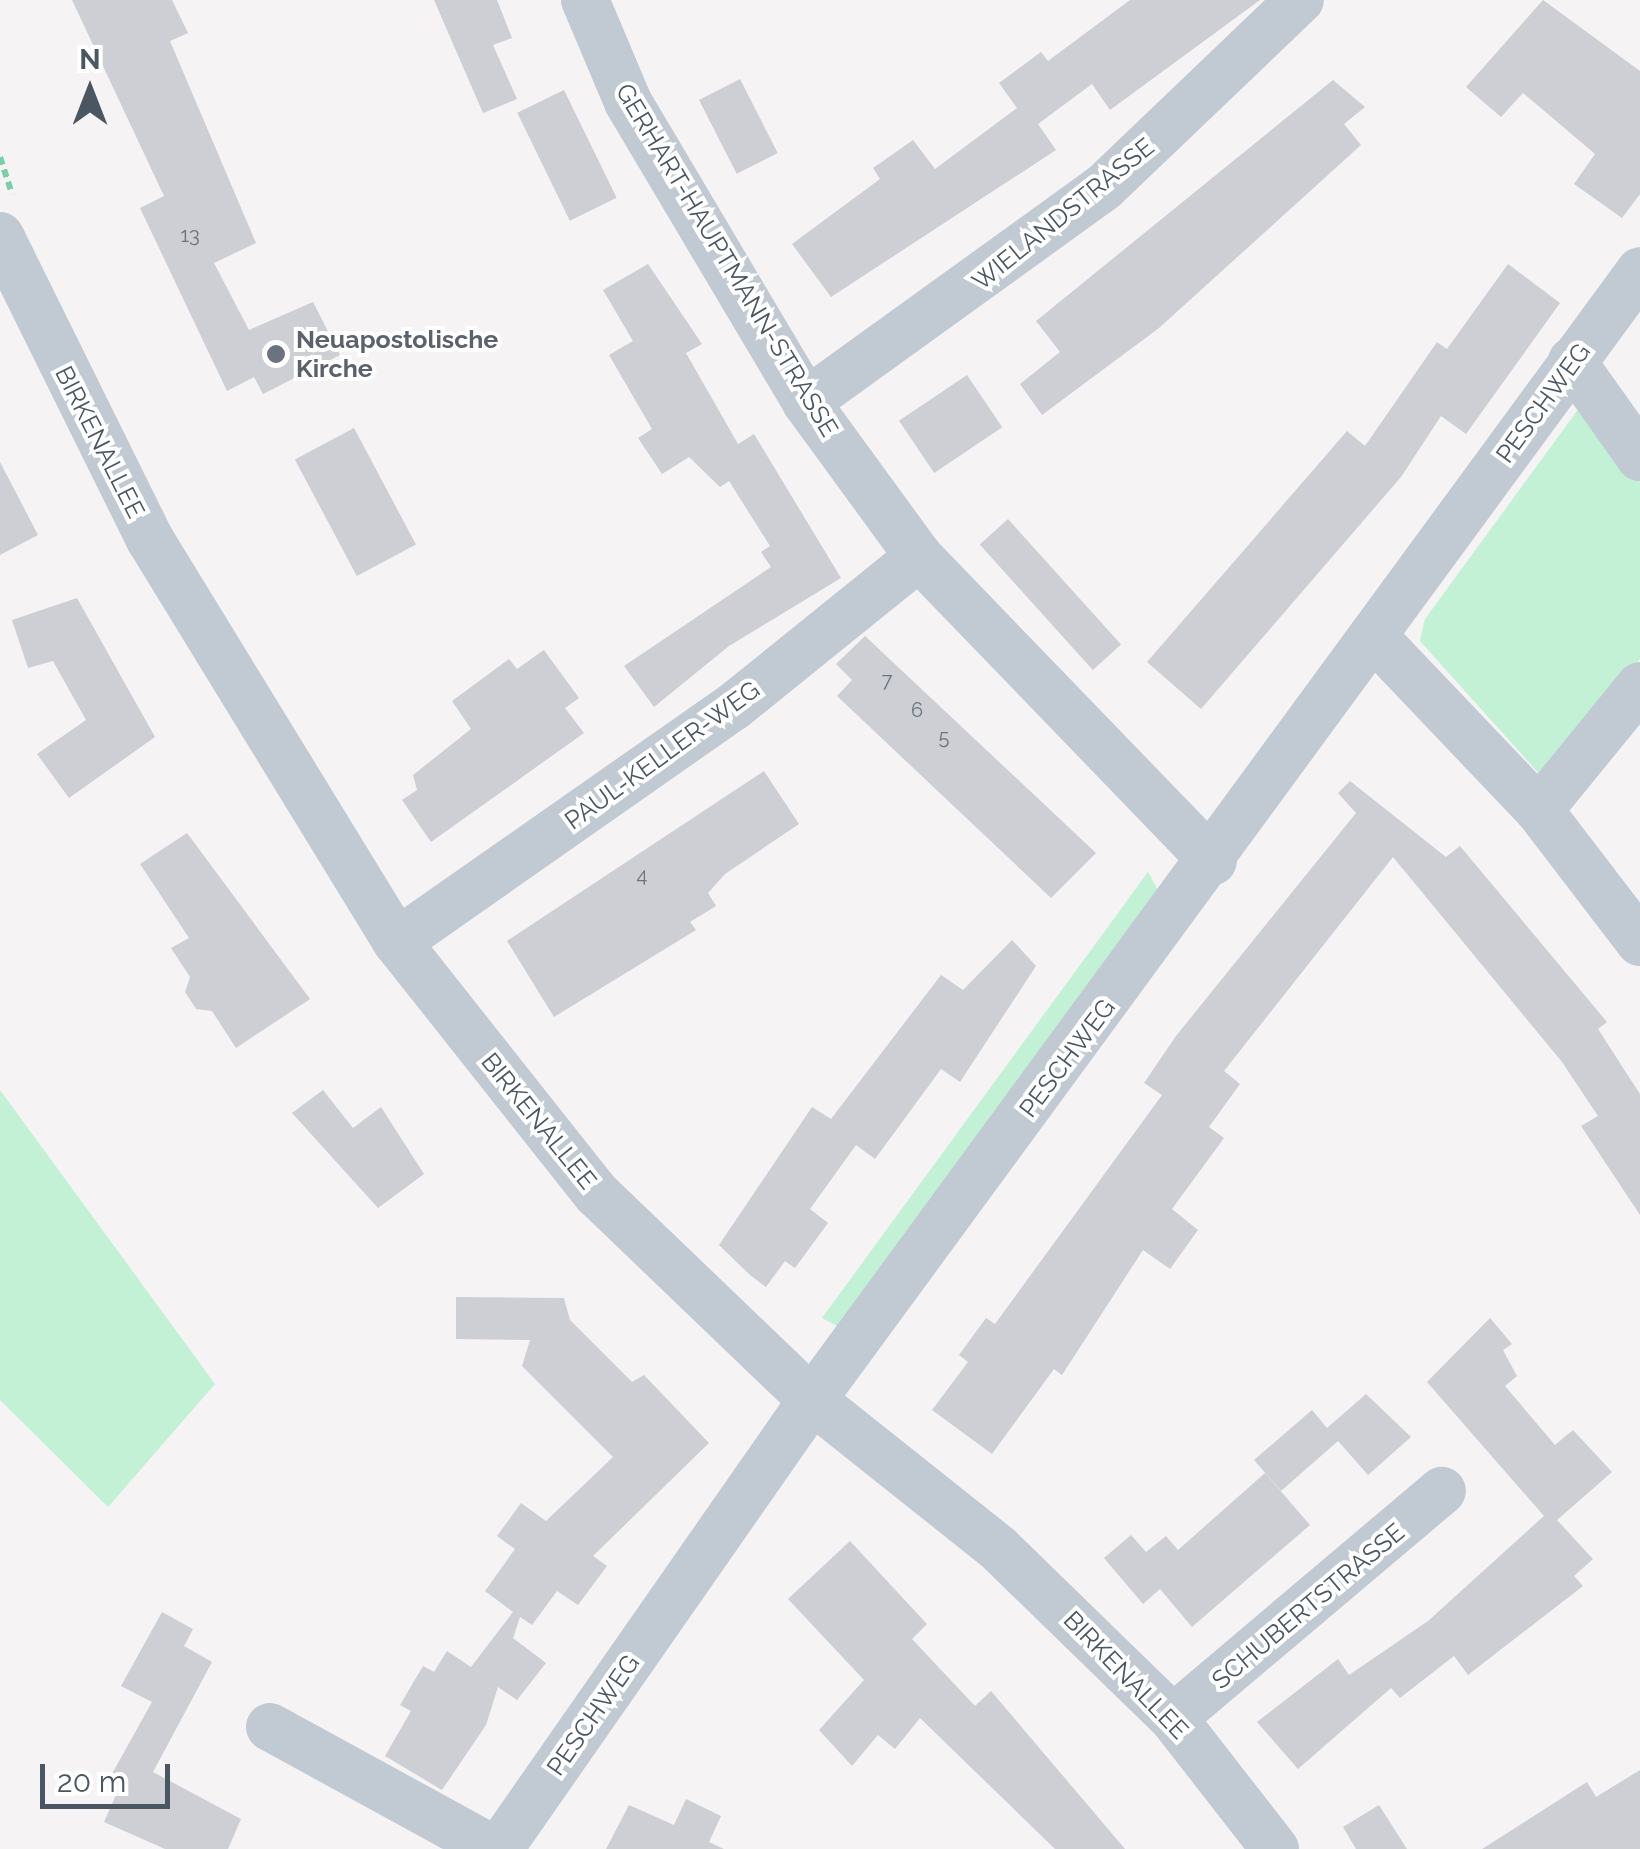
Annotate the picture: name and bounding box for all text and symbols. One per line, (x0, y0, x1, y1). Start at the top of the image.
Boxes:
north arrow (40, 40, 140, 140)
text: N (79, 43, 101, 76)
street label: GERHART-HAUPTMANN-STRASSE (610, 78, 844, 442)
street label: WIELANDSTRASSE (966, 132, 1160, 296)
house number: 13 (180, 223, 200, 247)
place label: Neuapostolische Kirche (296, 325, 498, 384)
street label: PESCHWEG (1490, 337, 1596, 469)
marker: Neuapostolische Kirche (265, 343, 287, 365)
street label: BIRKENALLEE (49, 361, 151, 523)
house number: 7 (882, 668, 892, 692)
street label: PAUL-KELLER-WEG (559, 674, 765, 836)
house number: 6 (911, 698, 923, 722)
house number: 5 (939, 725, 949, 749)
house number: 4 (637, 863, 647, 887)
street label: PESCHWEG (1013, 993, 1121, 1123)
street label: BIRKENALLEE (475, 1047, 603, 1195)
street label: SCHUBERTSTRASSE (1206, 1517, 1410, 1695)
street label: BIRKENALLEE (1057, 1605, 1195, 1745)
street label: PESCHWEG (540, 1649, 646, 1781)
scale bar (45, 1744, 175, 1806)
text: 20 m (57, 1764, 126, 1799)

